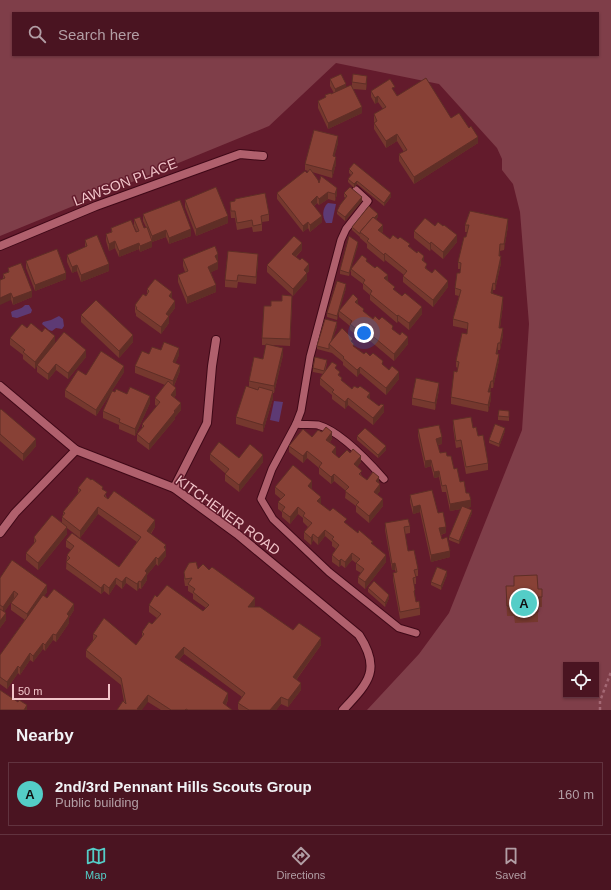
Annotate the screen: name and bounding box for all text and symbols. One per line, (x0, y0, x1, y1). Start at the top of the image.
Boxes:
search box (12, 12, 599, 56)
icon: search (26, 23, 48, 45)
text: Search here (58, 26, 140, 43)
street label: LAWSON PLACE (71, 155, 179, 209)
your location (354, 323, 374, 343)
street label: KITCHENER ROAD (173, 472, 283, 558)
pin: A (511, 588, 537, 618)
map controls (563, 662, 599, 698)
button: locate (563, 662, 599, 698)
scale bar (12, 682, 110, 701)
text: 50 m (18, 685, 42, 697)
text: Nearby (16, 726, 74, 745)
text: 2nd/3rd Pennant Hills Scouts Group (55, 778, 312, 795)
text: A (25, 787, 35, 802)
text: 160 m (558, 787, 594, 802)
text: Public building (55, 795, 139, 810)
tab: Map (85, 845, 107, 881)
tab: Directions (276, 845, 325, 881)
tab: Saved (495, 845, 526, 881)

